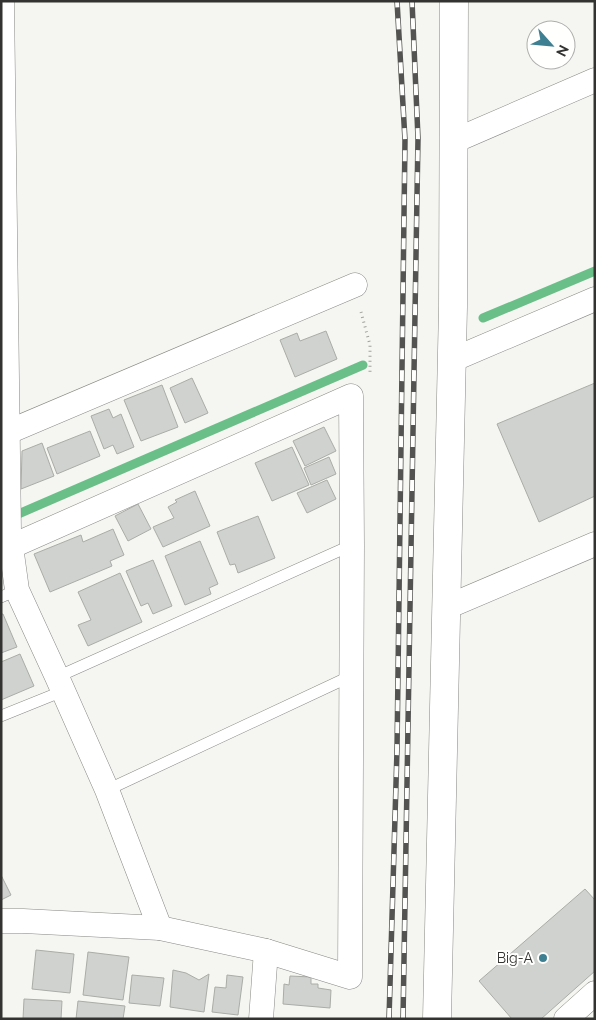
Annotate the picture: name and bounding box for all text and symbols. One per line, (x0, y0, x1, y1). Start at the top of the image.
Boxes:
north arrow (526, 20, 576, 70)
text: N (553, 43, 572, 59)
place label: Big-A (497, 950, 534, 966)
marker: Big-A (537, 952, 549, 964)

